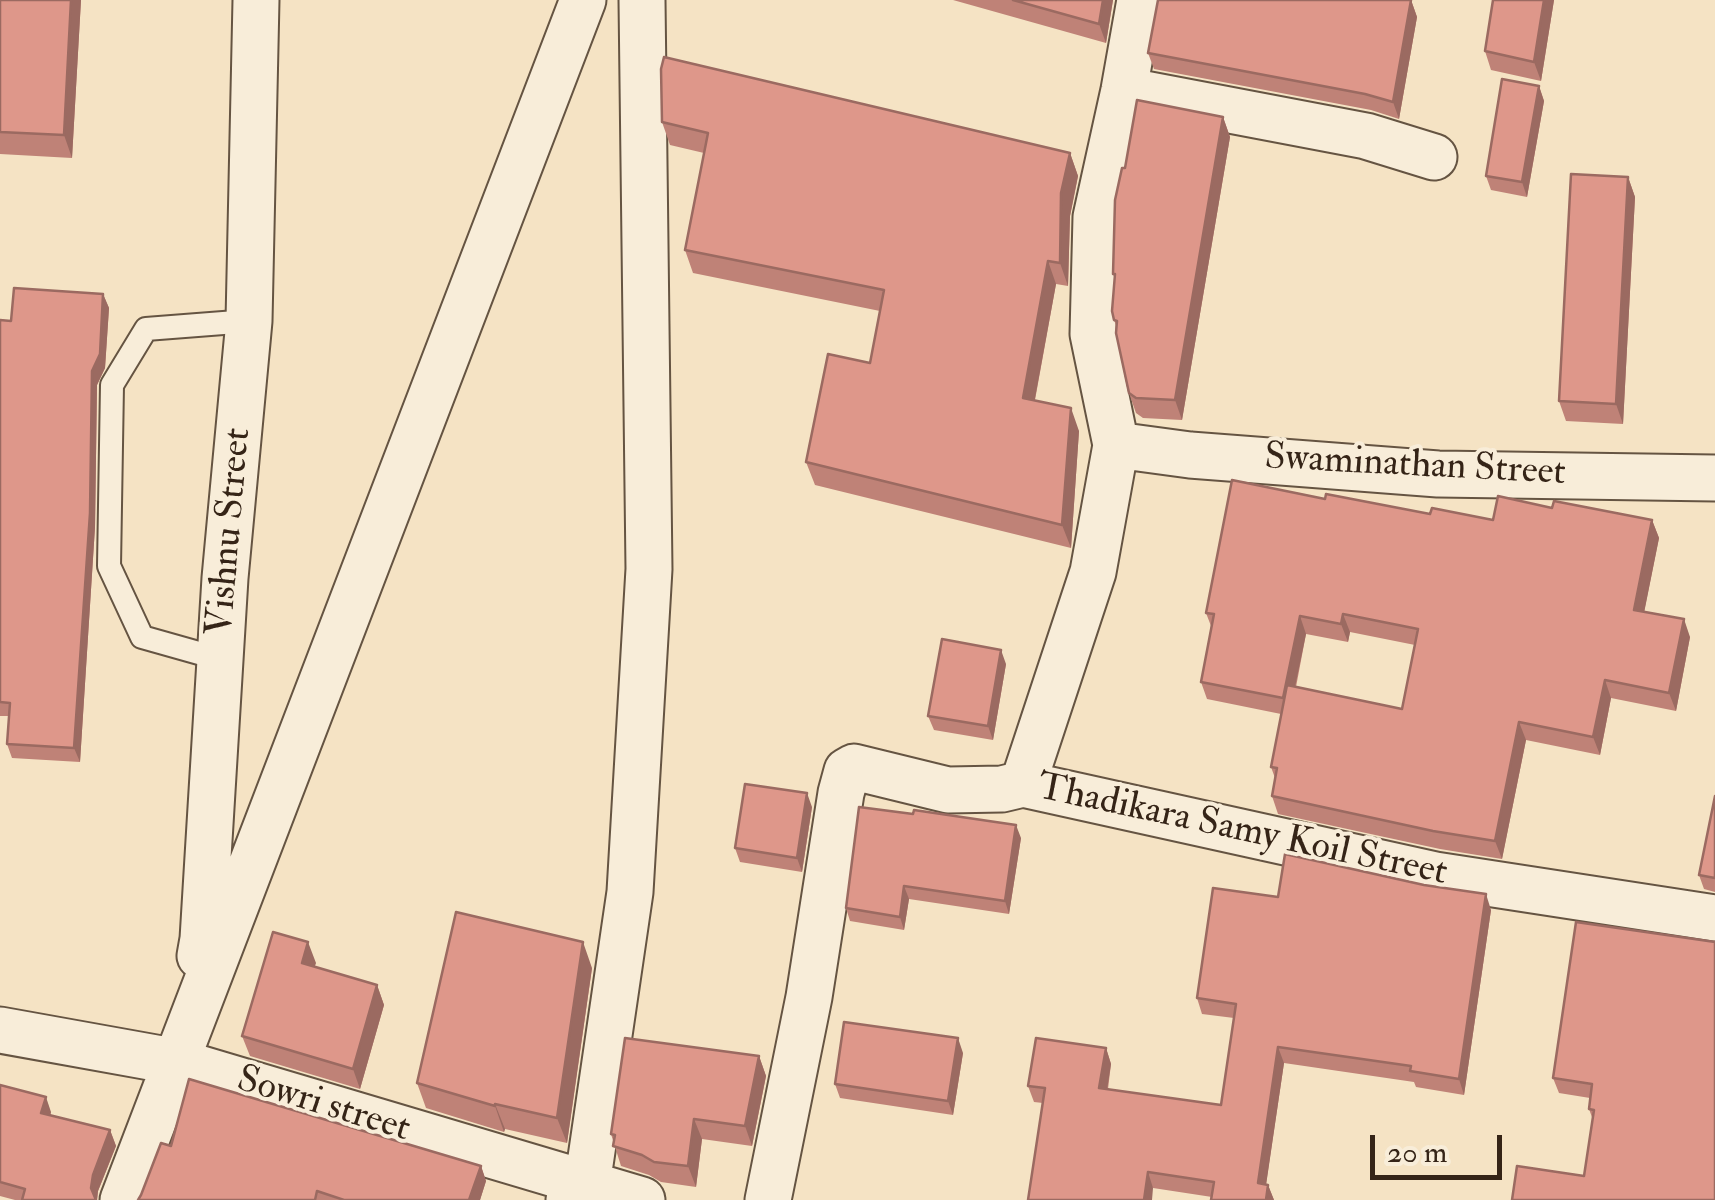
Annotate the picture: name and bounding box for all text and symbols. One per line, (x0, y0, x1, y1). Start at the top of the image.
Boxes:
street label: Vishnu Street (199, 426, 263, 638)
street label: Swaminathan Street (1263, 436, 1567, 498)
street label: Thadikara Samy Koil Street (1033, 766, 1451, 898)
street label: Sowri street (231, 1058, 415, 1154)
scale bar (1375, 1115, 1508, 1177)
text: 20 m (1387, 1134, 1447, 1171)

